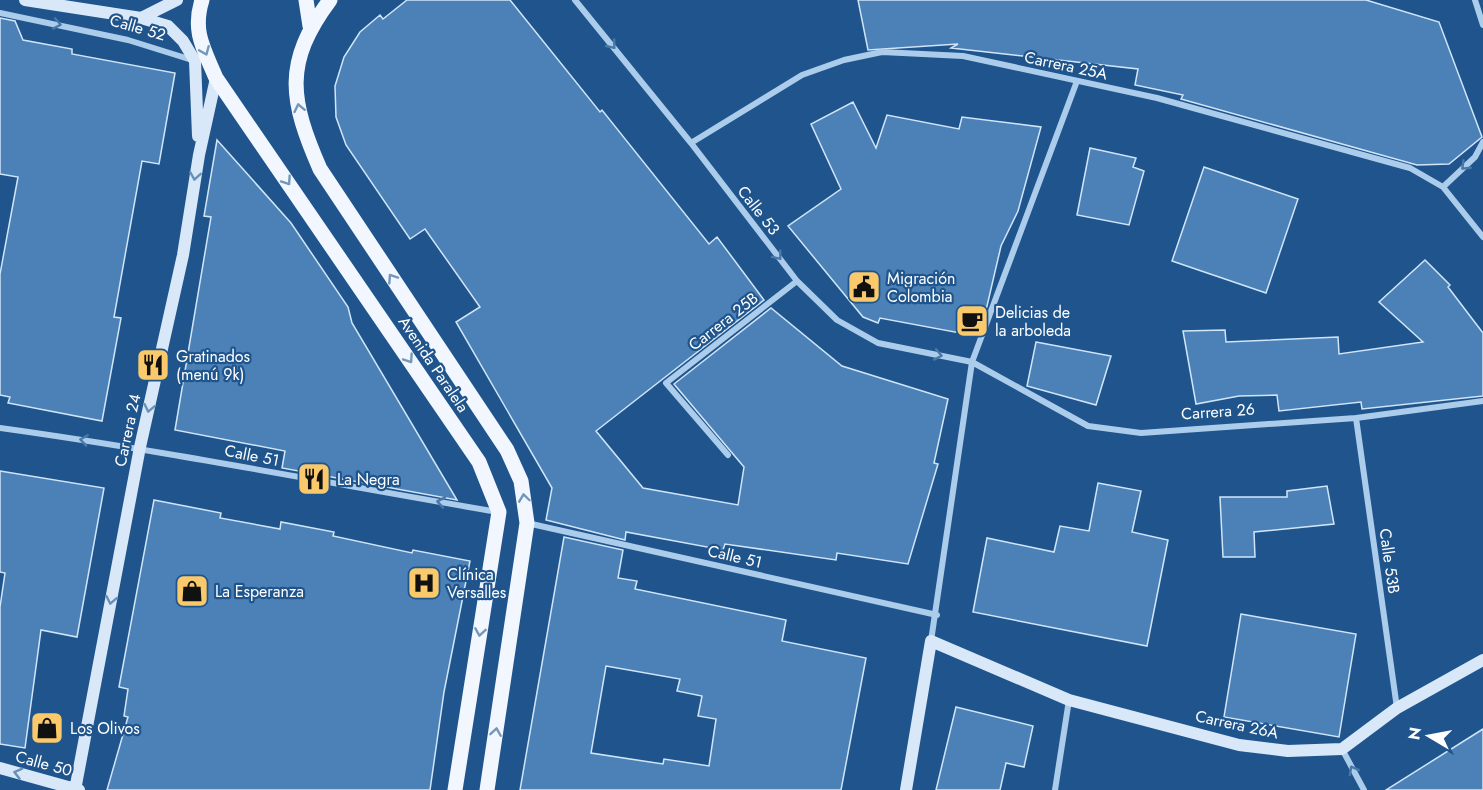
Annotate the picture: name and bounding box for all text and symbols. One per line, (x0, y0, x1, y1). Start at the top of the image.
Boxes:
street label: Calle 52 (107, 9, 169, 46)
one-way arrow (52, 17, 62, 30)
one-way arrow (605, 39, 616, 50)
one-way arrow (198, 45, 210, 56)
street label: Carrera 25A (1022, 45, 1110, 86)
one-way arrow (293, 104, 306, 114)
one-way arrow (1462, 159, 1472, 170)
one-way arrow (190, 172, 202, 181)
one-way arrow (280, 174, 291, 185)
street label: Calle 53 (732, 181, 785, 240)
one-way arrow (771, 250, 782, 261)
place label: Migración Colombia (887, 267, 955, 308)
public building icon: Migración Colombia (846, 269, 882, 305)
one-way arrow (389, 273, 400, 284)
street label: Carrera 25B (684, 287, 763, 356)
place label: Delicias de la arboleda (995, 301, 1071, 342)
cafe icon: Delicias de la arboleda (954, 303, 990, 339)
street label: Avenida Paralela (393, 312, 474, 417)
place label: Gratinados (menú 9k) (176, 345, 250, 386)
restaurant icon: Gratinados (menú 9k) (135, 347, 171, 383)
one-way arrow (932, 348, 942, 361)
one-way arrow (402, 352, 413, 363)
street label: Carrera 24 (109, 391, 146, 469)
street label: Carrera 26 (1180, 397, 1256, 426)
one-way arrow (143, 403, 156, 413)
one-way arrow (79, 434, 88, 446)
street label: Calle 51 (223, 439, 281, 472)
restaurant icon: La Negra (296, 461, 332, 497)
place label: La Negra (337, 468, 400, 491)
one-way arrow (518, 493, 530, 502)
one-way arrow (437, 497, 446, 509)
street label: Calle 53B (1374, 527, 1405, 595)
street label: Calle 51 (705, 539, 764, 574)
place label: Clínica Versalles (447, 563, 506, 604)
hospital icon: Clínica Versalles (406, 565, 442, 601)
shop icon: La Esperanza (174, 573, 210, 609)
place label: La Esperanza (215, 580, 304, 603)
one-way arrow (105, 595, 118, 605)
one-way arrow (474, 627, 487, 637)
street label: Carrera 26A (1193, 704, 1281, 745)
north arrow (1399, 706, 1459, 766)
shop icon: Los Olivos (29, 710, 65, 746)
place label: Los Olivos (70, 717, 140, 740)
text: N (1402, 725, 1427, 742)
one-way arrow (489, 728, 501, 737)
street label: Calle 50 (13, 745, 75, 782)
one-way arrow (1349, 765, 1360, 776)
one-way arrow (13, 767, 23, 780)

